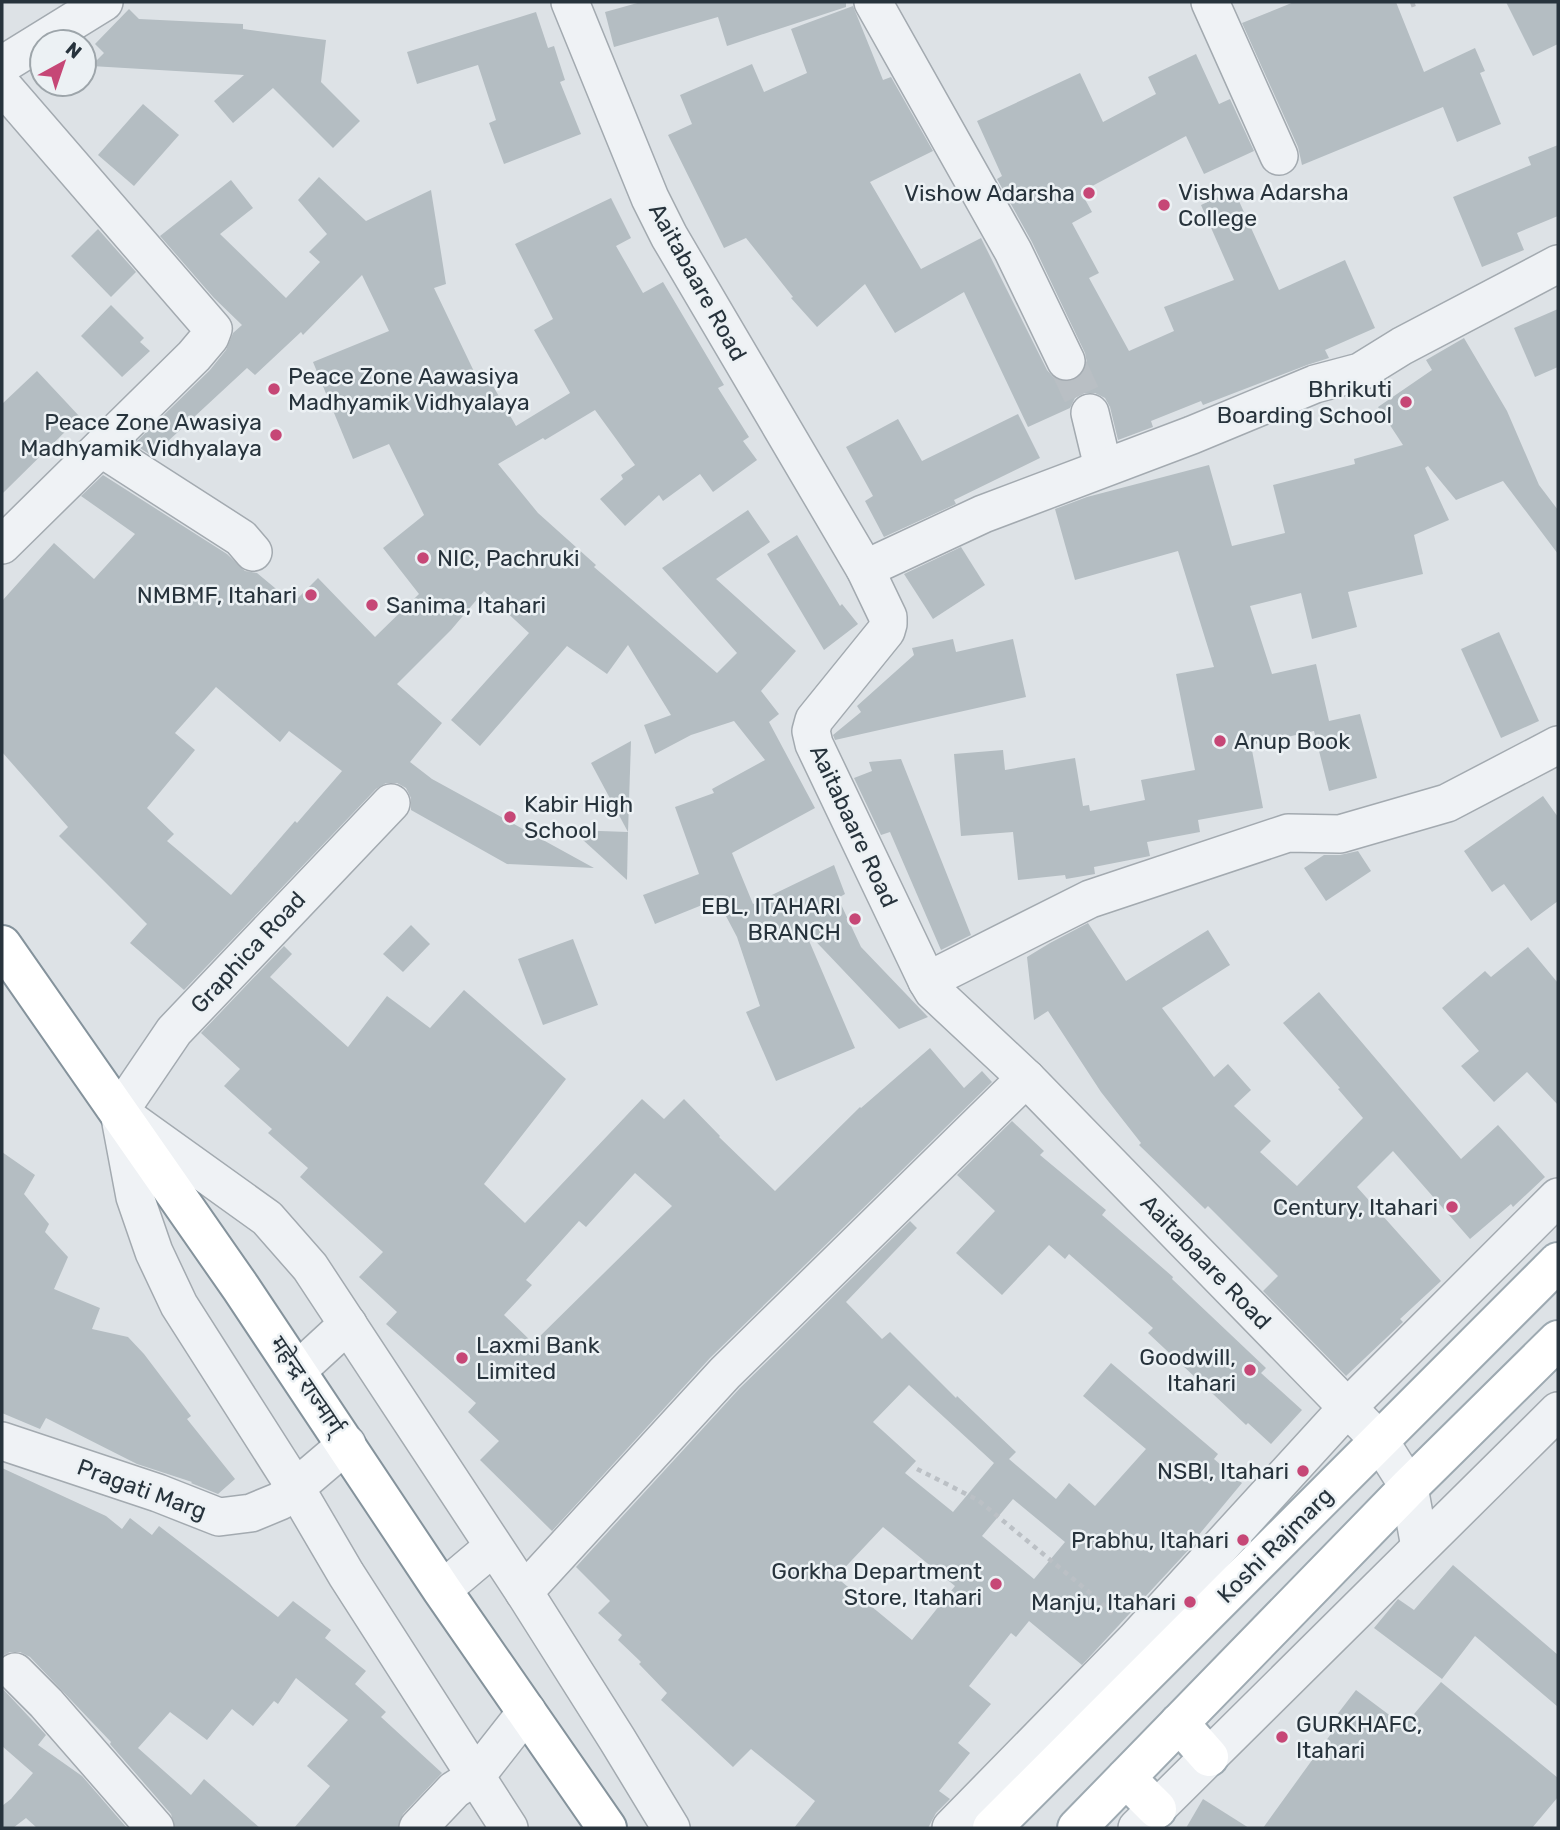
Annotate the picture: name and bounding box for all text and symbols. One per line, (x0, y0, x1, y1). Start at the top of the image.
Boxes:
north arrow (28, 28, 98, 98)
text: N (61, 37, 86, 64)
place label: Vishwa Adarsha College (1178, 178, 1349, 232)
place label: Vishow Adarsha (904, 179, 1075, 207)
marker: Vishow Adarsha (1081, 185, 1097, 201)
marker: Vishwa Adarsha College (1156, 197, 1172, 213)
street label: Aaitabaare Road (643, 198, 753, 366)
place label: Peace Zone Aawasiya Madhyamik Vidhyalaya (288, 362, 530, 416)
place label: Bhrikuti Boarding School (1217, 375, 1392, 429)
marker: Peace Zone Aawasiya Madhyamik Vidhyalaya (266, 381, 282, 397)
marker: Bhrikuti Boarding School (1398, 394, 1414, 410)
place label: Peace Zone Awasiya Madhyamik Vidhyalaya (20, 408, 262, 462)
marker: Peace Zone Awasiya Madhyamik Vidhyalaya (268, 427, 284, 443)
place label: NIC, Pachruki (437, 544, 580, 572)
marker: NIC, Pachruki (415, 550, 431, 566)
place label: NMBMF, Itahari (137, 581, 297, 609)
marker: NMBMF, Itahari (303, 587, 319, 603)
place label: Sanima, Itahari (386, 591, 546, 619)
marker: Sanima, Itahari (364, 597, 380, 613)
place label: Anup Book (1234, 727, 1350, 755)
marker: Anup Book (1212, 733, 1228, 749)
street label: Aaitabaare Road (804, 740, 904, 912)
place label: Kabir High School (524, 790, 633, 844)
marker: Kabir High School (502, 809, 518, 825)
street label: Graphica Road (185, 886, 311, 1018)
place label: EBL, ITAHARI BRANCH (701, 892, 841, 946)
marker: EBL, ITAHARI BRANCH (847, 911, 863, 927)
street label: Aaitabaare Road (1135, 1189, 1277, 1335)
place label: Century, Itahari (1273, 1193, 1438, 1221)
marker: Century, Itahari (1444, 1199, 1460, 1215)
street label: महेन्द्र राज्मार्ग् (264, 1331, 352, 1443)
place label: Laxmi Bank Limited (476, 1331, 600, 1385)
place label: Goodwill, Itahari (1139, 1343, 1236, 1397)
marker: Laxmi Bank Limited (454, 1350, 470, 1366)
marker: Goodwill, Itahari (1242, 1362, 1258, 1378)
street label: Pragati Marg (73, 1453, 211, 1525)
place label: NSBI, Itahari (1157, 1457, 1289, 1485)
marker: NSBI, Itahari (1295, 1463, 1311, 1479)
street label: Koshi Rajmarg (1211, 1481, 1339, 1609)
place label: Prabhu, Itahari (1071, 1526, 1229, 1554)
marker: Prabhu, Itahari (1235, 1532, 1251, 1548)
place label: Gorkha Department Store, Itahari (771, 1557, 982, 1611)
marker: Gorkha Department Store, Itahari (988, 1576, 1004, 1592)
place label: Manju, Itahari (1031, 1588, 1176, 1616)
marker: Manju, Itahari (1182, 1594, 1198, 1610)
place label: GURKHAFC, Itahari (1296, 1710, 1423, 1764)
marker: GURKHAFC, Itahari (1274, 1729, 1290, 1745)

